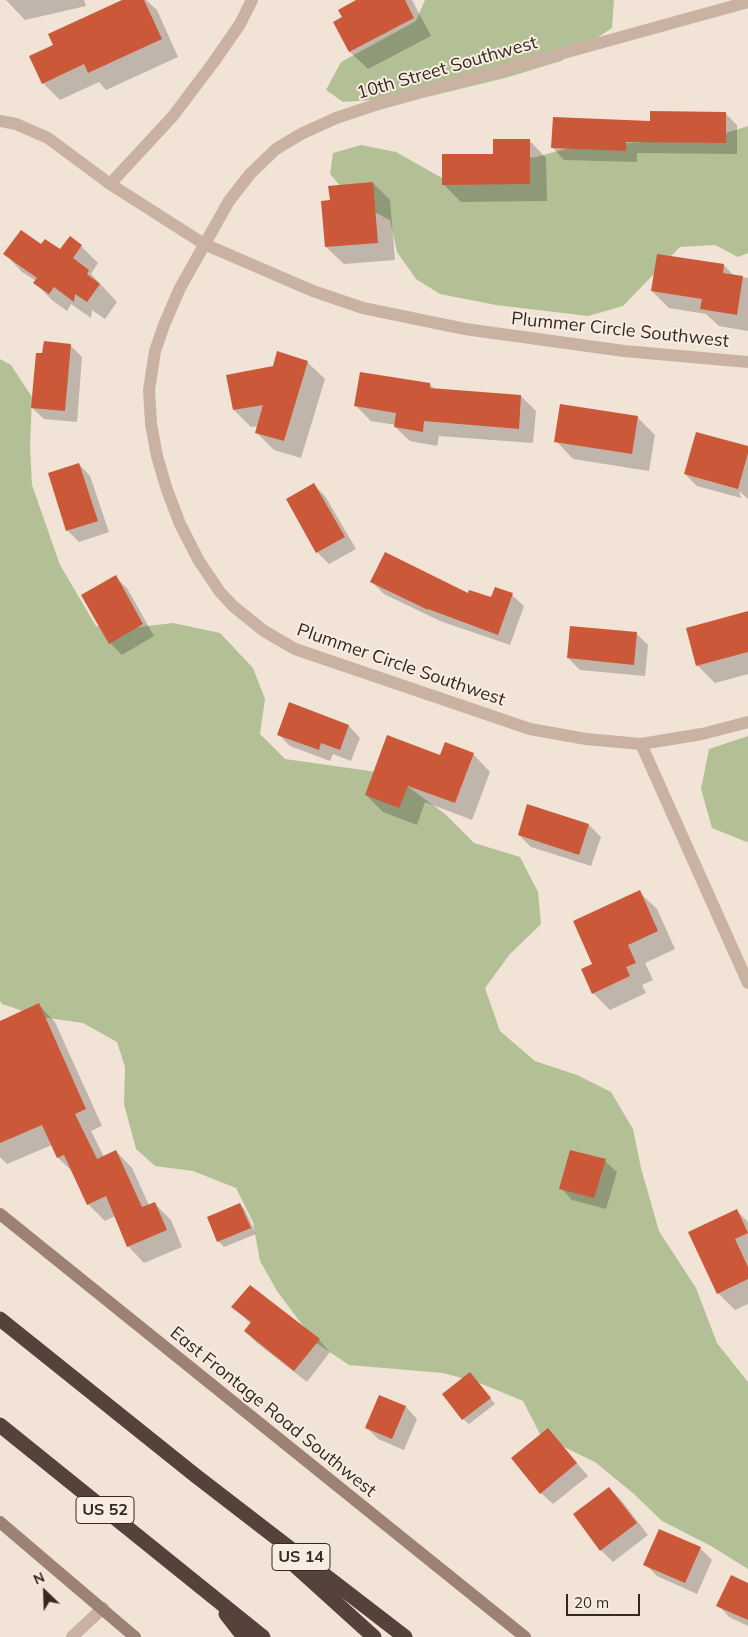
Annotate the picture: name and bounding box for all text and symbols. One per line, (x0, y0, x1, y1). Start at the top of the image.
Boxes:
street label: 10th Street Southwest (354, 32, 540, 104)
street label: Plummer Circle Southwest (510, 308, 730, 352)
street label: Plummer Circle Southwest (294, 619, 508, 711)
street label: East Frontage Road Southwest (166, 1322, 380, 1502)
road number: US 52 (76, 1496, 134, 1524)
road number: US 14 (272, 1544, 330, 1570)
north arrow (20, 1567, 70, 1617)
text: N (30, 1568, 47, 1589)
scale bar (568, 1584, 642, 1616)
text: 20 m (574, 1593, 609, 1612)

